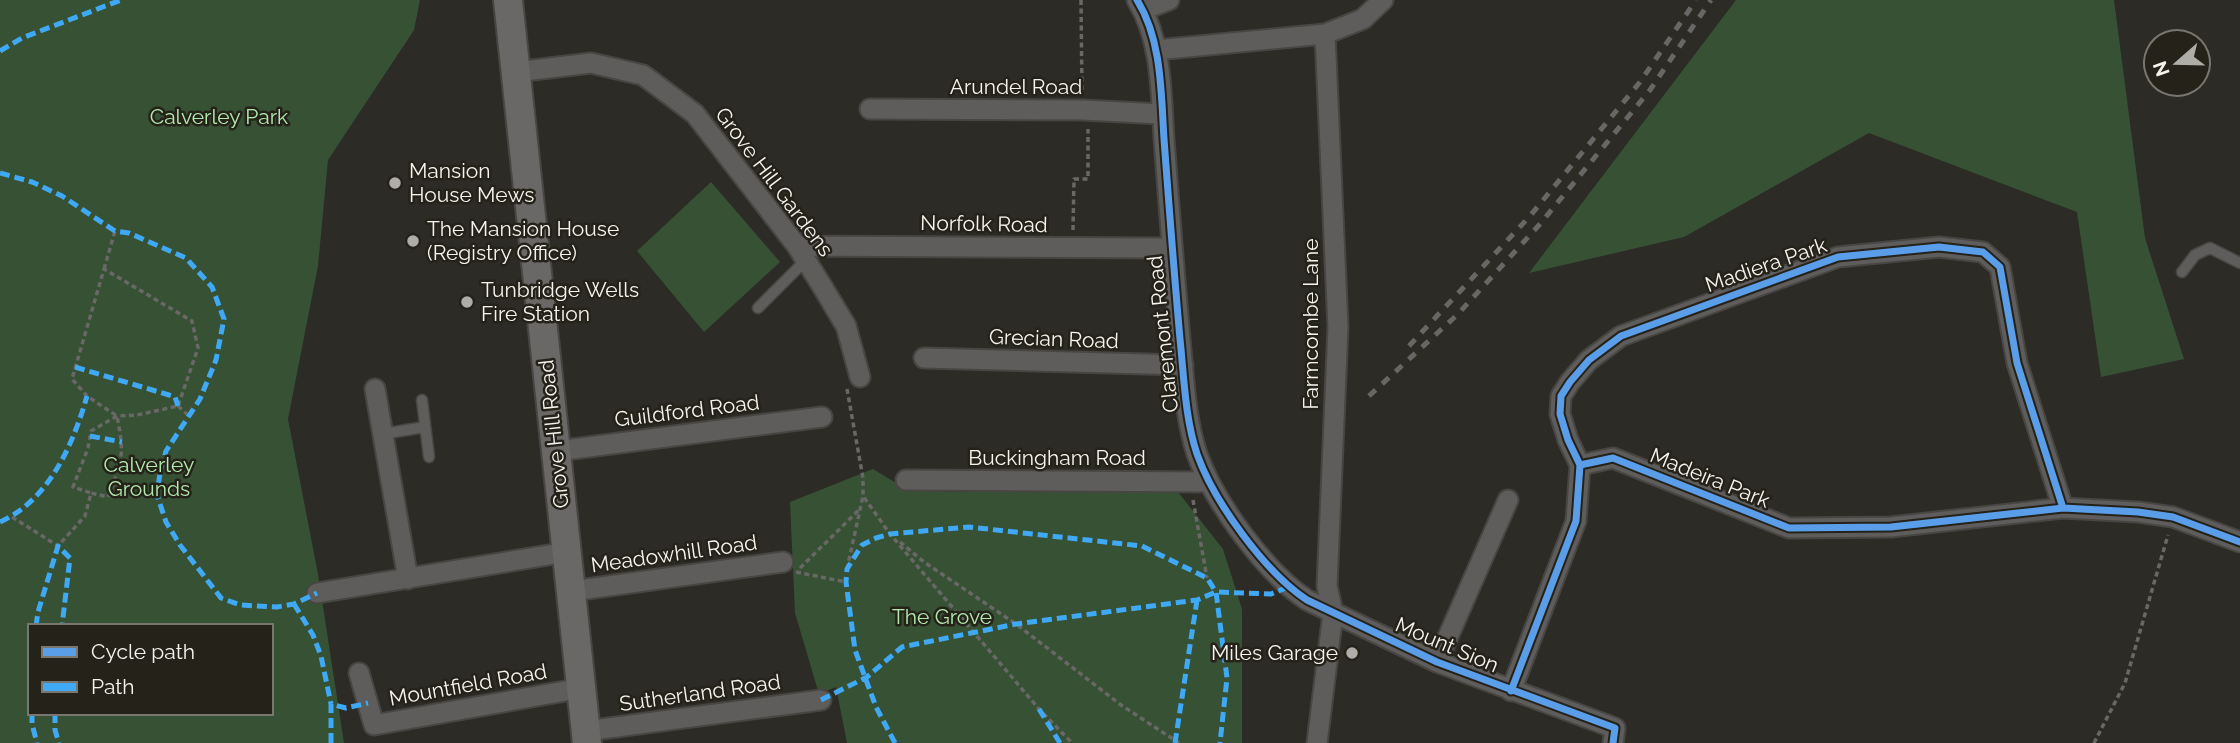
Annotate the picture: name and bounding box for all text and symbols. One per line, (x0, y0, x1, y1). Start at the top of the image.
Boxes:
north arrow (2142, 28, 2212, 98)
text: N (2148, 58, 2174, 79)
street label: Arundel Road (950, 74, 1082, 99)
street label: Grove Hill Gardens (710, 102, 839, 261)
park label: Calverley Park (150, 104, 288, 129)
place label: Mansion House Mews (409, 158, 534, 207)
marker: Mansion House Mews (387, 175, 403, 191)
street label: Norfolk Road (920, 210, 1048, 237)
place label: The Mansion House (Registry Office) (427, 216, 619, 265)
street label: Madiera Park (1702, 232, 1830, 297)
marker: The Mansion House (Registry Office) (405, 233, 421, 249)
street label: Farmcombe Lane (1298, 238, 1323, 410)
street label: Claremont Road (1142, 254, 1183, 414)
place label: Tunbridge Wells Fire Station (481, 277, 639, 326)
marker: Tunbridge Wells Fire Station (459, 294, 475, 310)
street label: Grecian Road (989, 324, 1119, 353)
street label: Grove Hill Road (533, 359, 574, 510)
street label: Guildford Road (613, 389, 761, 432)
street label: Madeira Park (1647, 442, 1774, 513)
street label: Buckingham Road (968, 445, 1146, 470)
park label: Calverley Grounds (104, 452, 194, 501)
street label: Meadowhill Road (589, 529, 759, 578)
park label: The Grove (892, 604, 992, 629)
street label: Mount Sion (1392, 612, 1503, 677)
legend (28, 624, 273, 715)
text: Cycle path (91, 639, 195, 664)
place label: Miles Garage (1211, 640, 1338, 665)
marker: Miles Garage (1344, 645, 1360, 661)
street label: Mountfield Road (387, 658, 549, 711)
street label: Sutherland Road (618, 669, 782, 716)
text: Path (91, 674, 135, 699)

